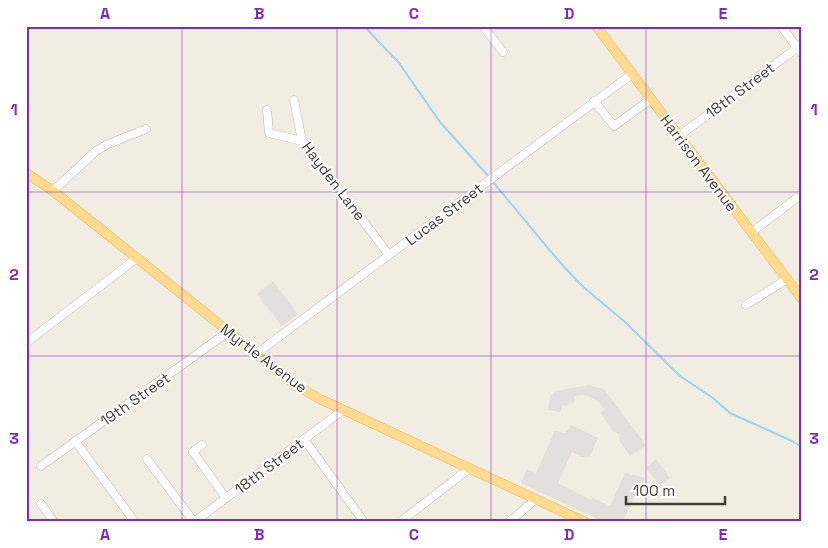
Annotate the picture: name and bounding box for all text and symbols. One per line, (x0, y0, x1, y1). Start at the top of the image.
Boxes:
text: A (100, 3, 110, 24)
text: B (254, 3, 264, 24)
text: C (409, 3, 419, 24)
text: D (564, 3, 574, 24)
text: E (719, 3, 728, 24)
street label: 18th Street (702, 58, 778, 122)
text: 1 (10, 99, 18, 120)
text: 1 (810, 99, 818, 120)
street label: Harrison Avenue (656, 111, 742, 215)
street label: Hayden Lane (298, 138, 370, 224)
street label: Lucas Street (401, 179, 487, 249)
text: 2 (9, 264, 19, 285)
text: 2 (809, 264, 819, 285)
street label: Myrtle Avenue (217, 319, 311, 397)
street label: 19th Street (96, 368, 174, 430)
text: 3 (9, 428, 19, 449)
text: 3 (809, 428, 819, 449)
street label: 18th Street (231, 434, 307, 498)
scale bar (626, 473, 724, 505)
text: 100 m (633, 481, 675, 500)
text: A (100, 524, 110, 545)
text: B (254, 524, 264, 545)
text: C (409, 524, 419, 545)
text: D (564, 524, 574, 545)
text: E (719, 524, 728, 545)

